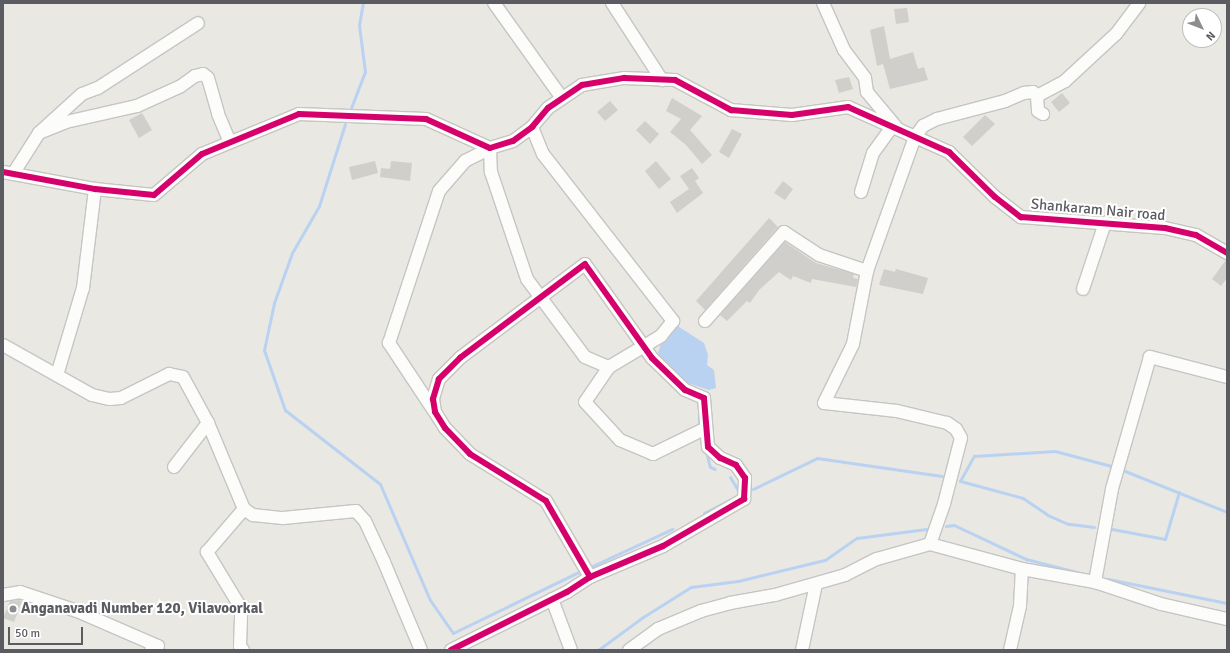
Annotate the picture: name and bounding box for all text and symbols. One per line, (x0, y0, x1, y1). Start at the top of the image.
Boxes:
north arrow (1182, 8, 1222, 48)
text: N (1203, 29, 1218, 43)
street label: Shankaram Nair road (1030, 195, 1166, 225)
place label: Anganavadi Number 120, Vilavoorkal (21, 600, 263, 618)
marker: Anganavadi Number 120, Vilavoorkal (8, 604, 18, 614)
scale bar (10, 619, 85, 645)
text: 50 m (15, 626, 40, 641)

